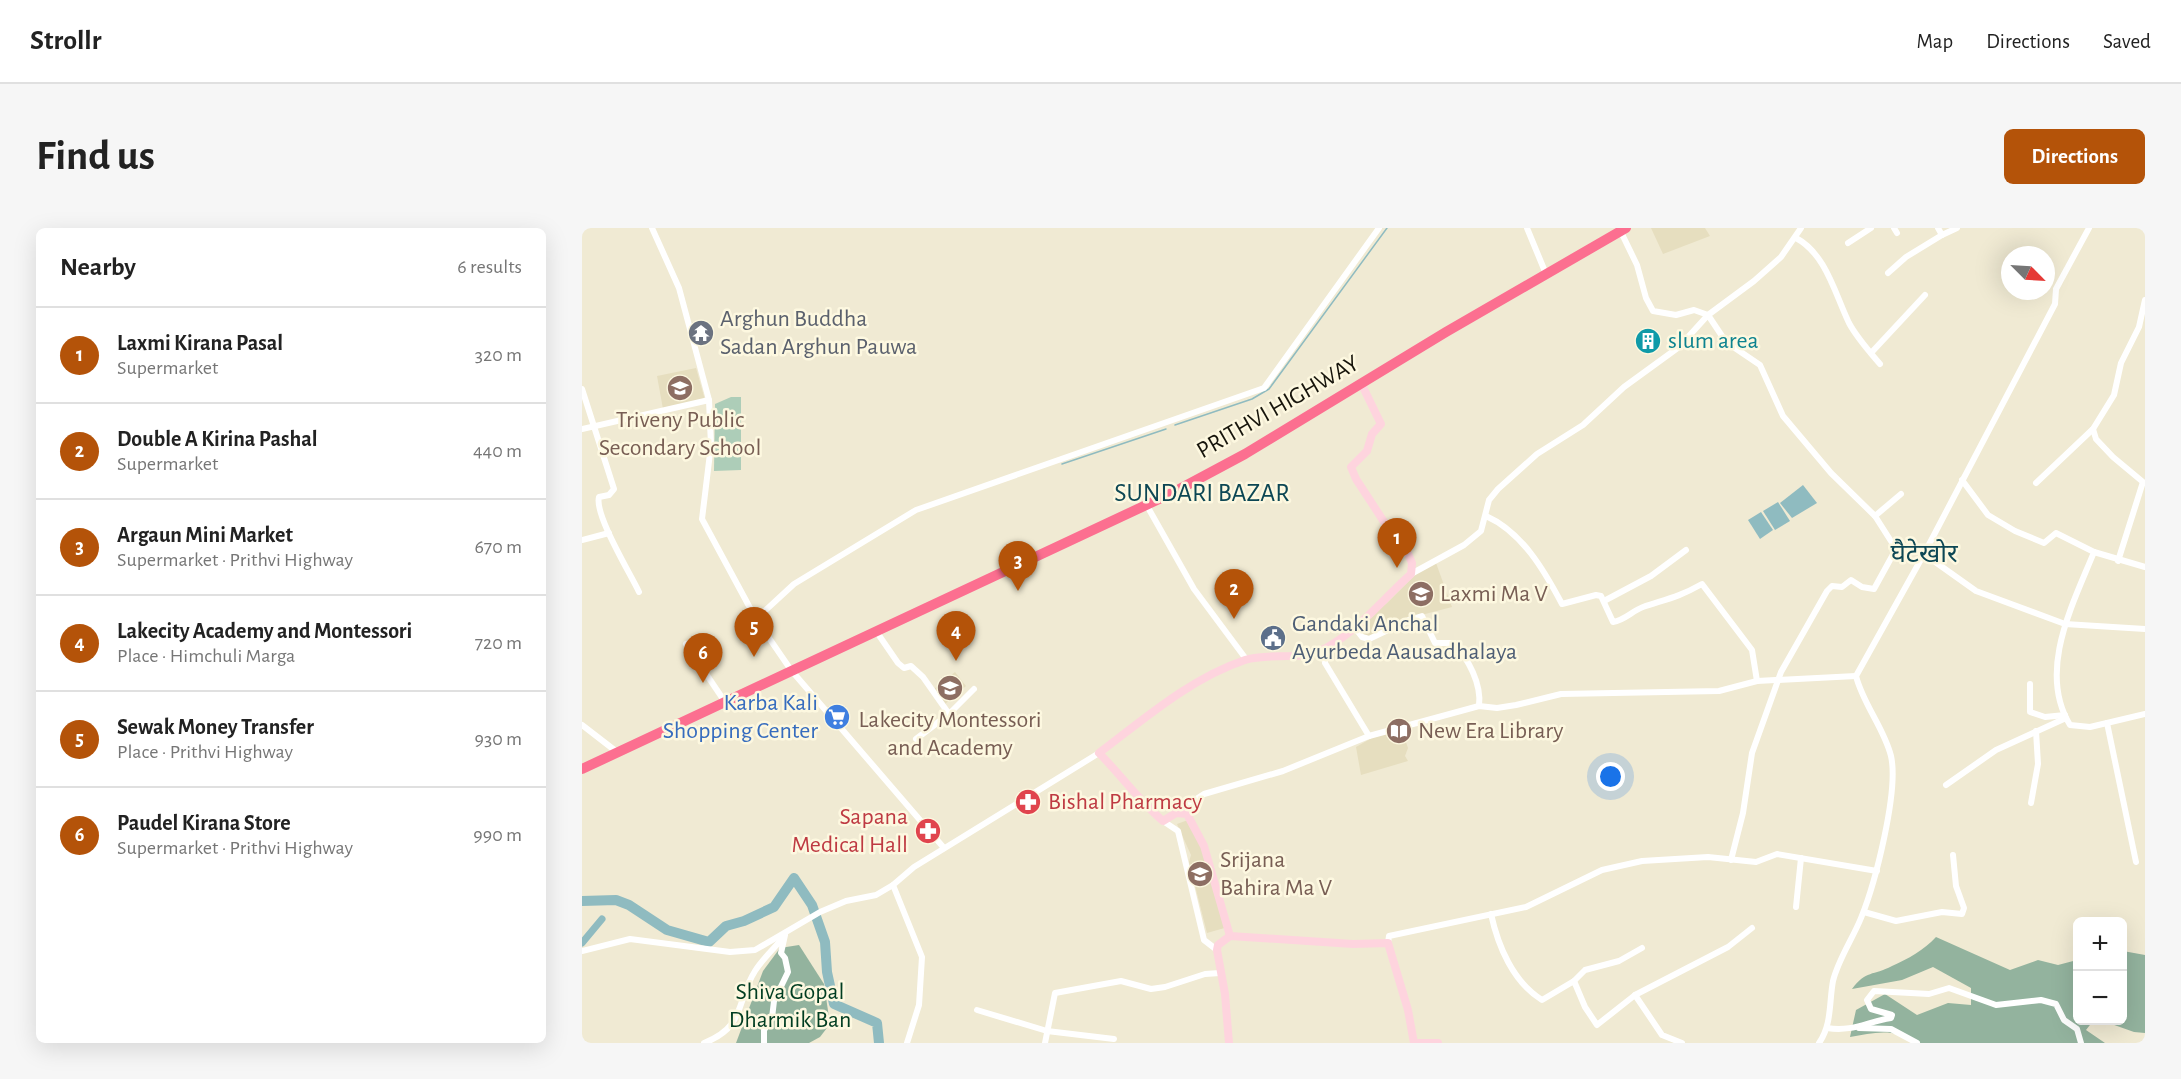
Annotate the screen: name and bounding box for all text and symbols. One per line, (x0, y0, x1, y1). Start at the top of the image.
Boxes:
text: Strollr (30, 27, 101, 55)
text: Map (1917, 31, 1953, 52)
text: Directions (1986, 31, 2070, 52)
text: Saved (2103, 31, 2151, 52)
button: Directions (2004, 129, 2145, 184)
text: Find us (36, 135, 155, 177)
north arrow (2001, 246, 2055, 300)
text: Nearby (60, 254, 136, 280)
text: 6 results (457, 257, 522, 277)
place label: Arghun Buddha Sadan Arghun Pauwa (720, 307, 917, 359)
temple icon: Arghun Buddha Sadan Arghun Pauwa (686, 318, 716, 348)
building icon: slum area (1633, 326, 1663, 356)
place label: slum area (1668, 329, 1759, 353)
text: Laxmi Kirana Pasal (117, 332, 283, 354)
text: 1 (76, 345, 83, 365)
text: 320 m (475, 345, 522, 365)
street label: PRITHVI HIGHWAY (1193, 351, 1363, 463)
text: Supermarket (117, 358, 218, 378)
school or university icon: Triveny Public Secondary School (665, 373, 695, 403)
place label: Triveny Public Secondary School (599, 408, 761, 460)
text: Double A Kirina Pashal (117, 428, 318, 450)
text: 2 (75, 441, 84, 461)
text: 440 m (473, 441, 522, 461)
text: Supermarket (117, 454, 218, 474)
district label: SUNDARI BAZAR (1114, 480, 1290, 506)
pin: 1 (1378, 518, 1416, 568)
text: Argaun Mini Market (117, 524, 293, 546)
text: 3 (75, 537, 84, 557)
text: 670 m (474, 537, 522, 557)
district label: घैटेखोर (1890, 538, 1959, 567)
pin: 3 (998, 542, 1038, 591)
text: Supermarket · Prithvi Highway (117, 550, 353, 570)
pin: 2 (1214, 570, 1254, 619)
school or university icon: Laxmi Ma V (1406, 579, 1436, 609)
place label: Laxmi Ma V (1440, 582, 1548, 606)
pin: 5 (734, 608, 774, 657)
pin: 4 (936, 612, 976, 661)
place label: Gandaki Anchal Ayurbeda Aausadhalaya (1292, 612, 1517, 664)
text: Lakecity Academy and Montessori (117, 620, 412, 642)
public building icon: Gandaki Anchal Ayurbeda Aausadhalaya (1258, 623, 1288, 653)
text: 4 (74, 633, 85, 653)
text: 720 m (475, 633, 522, 653)
pin: 6 (684, 634, 722, 683)
text: Place · Himchuli Marga (117, 646, 295, 666)
school or university icon: Lakecity Montessori and Academy (935, 673, 965, 703)
place label: Karba Kali Shopping Center (663, 691, 818, 743)
supermarket icon: Karba Kali Shopping Center (822, 702, 852, 732)
place label: Lakecity Montessori and Academy (858, 708, 1042, 760)
text: Sewak Money Transfer (117, 716, 314, 738)
library icon: New Era Library (1384, 716, 1414, 746)
place label: New Era Library (1418, 719, 1564, 743)
text: 5 (75, 729, 84, 749)
text: 930 m (475, 729, 522, 749)
text: Place · Prithvi Highway (117, 742, 293, 762)
your location (1596, 762, 1625, 791)
pharmacy icon: Bishal Pharmacy (1013, 787, 1043, 817)
place label: Bishal Pharmacy (1048, 790, 1202, 814)
place label: Sapana Medical Hall (791, 805, 908, 857)
text: Paudel Kirana Store (117, 812, 291, 834)
pharmacy icon: Sapana Medical Hall (913, 816, 943, 846)
text: 6 (75, 825, 84, 845)
text: 990 m (473, 825, 522, 845)
text: Supermarket · Prithvi Highway (117, 838, 353, 858)
place label: Srijana Bahira Ma V (1220, 848, 1333, 900)
school or university icon: Srijana Bahira Ma V (1185, 859, 1215, 889)
map controls (2073, 917, 2127, 1025)
button: + (2073, 917, 2127, 971)
button: − (2073, 971, 2127, 1025)
park label: Shiva Gopal Dharmik Ban (729, 980, 851, 1032)

